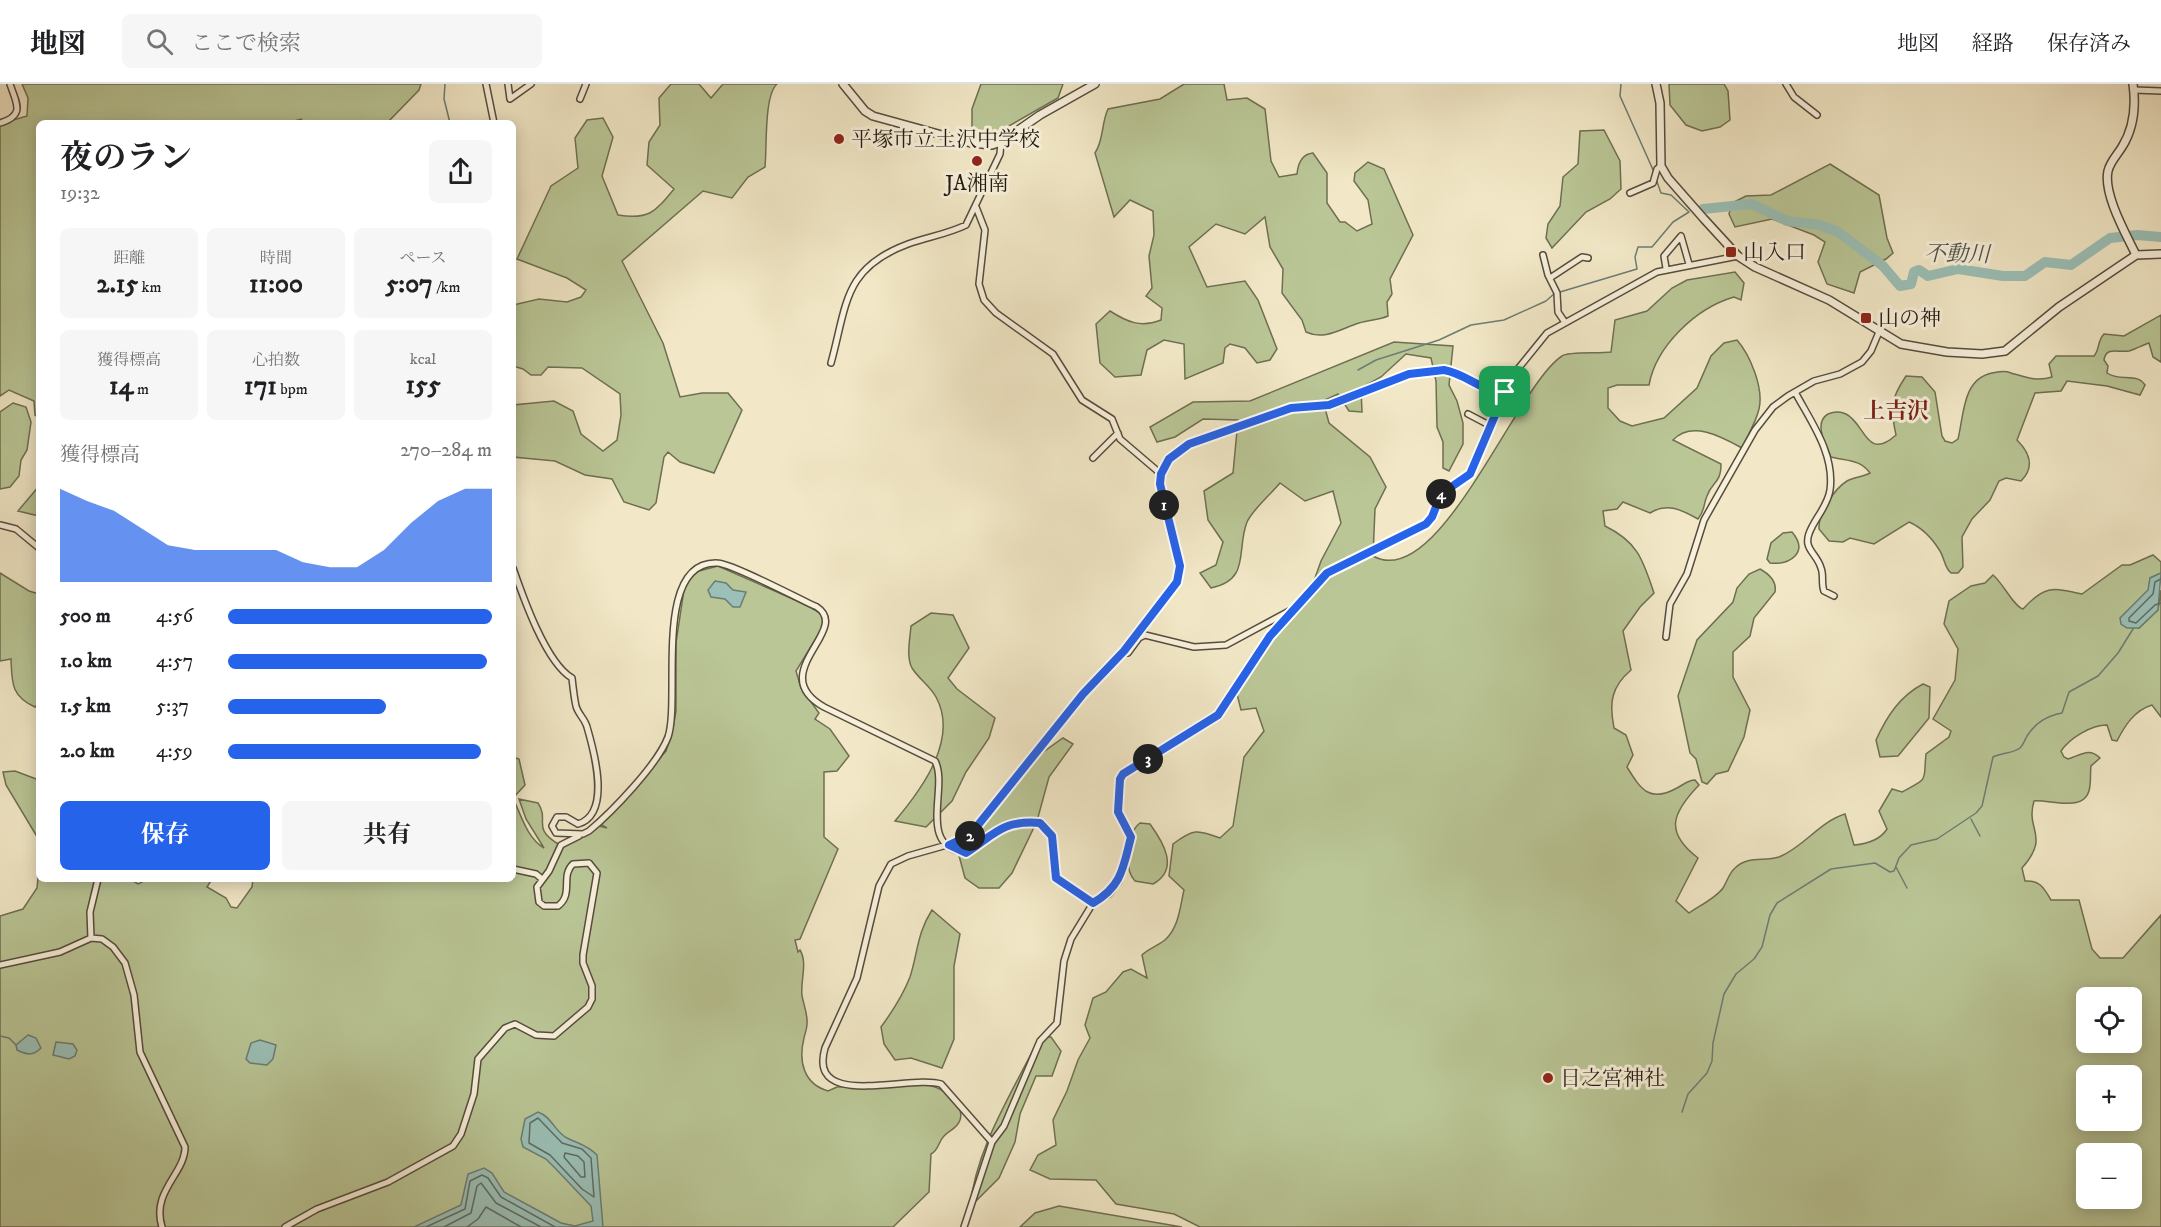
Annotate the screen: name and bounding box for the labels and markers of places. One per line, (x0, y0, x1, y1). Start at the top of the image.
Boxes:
place label: 平塚市立土沢中学校 (851, 127, 1040, 153)
marker: 平塚市立土沢中学校 (832, 132, 846, 146)
marker: JA湘南 (970, 154, 984, 168)
place label: JA湘南 (943, 171, 1009, 197)
place label: 山入口 (1743, 240, 1806, 266)
marker: 山入口 (1724, 245, 1738, 259)
place label: 山の神 (1878, 306, 1941, 332)
marker: 山の神 (1859, 311, 1873, 325)
pin (1479, 366, 1530, 417)
pin: 4 (1426, 479, 1456, 509)
pin: 1 (1149, 490, 1179, 520)
pin: 3 (1133, 744, 1163, 774)
pin: 2 (955, 821, 985, 851)
place label: 日之宮神社 (1560, 1066, 1665, 1092)
marker: 日之宮神社 (1541, 1071, 1555, 1085)

